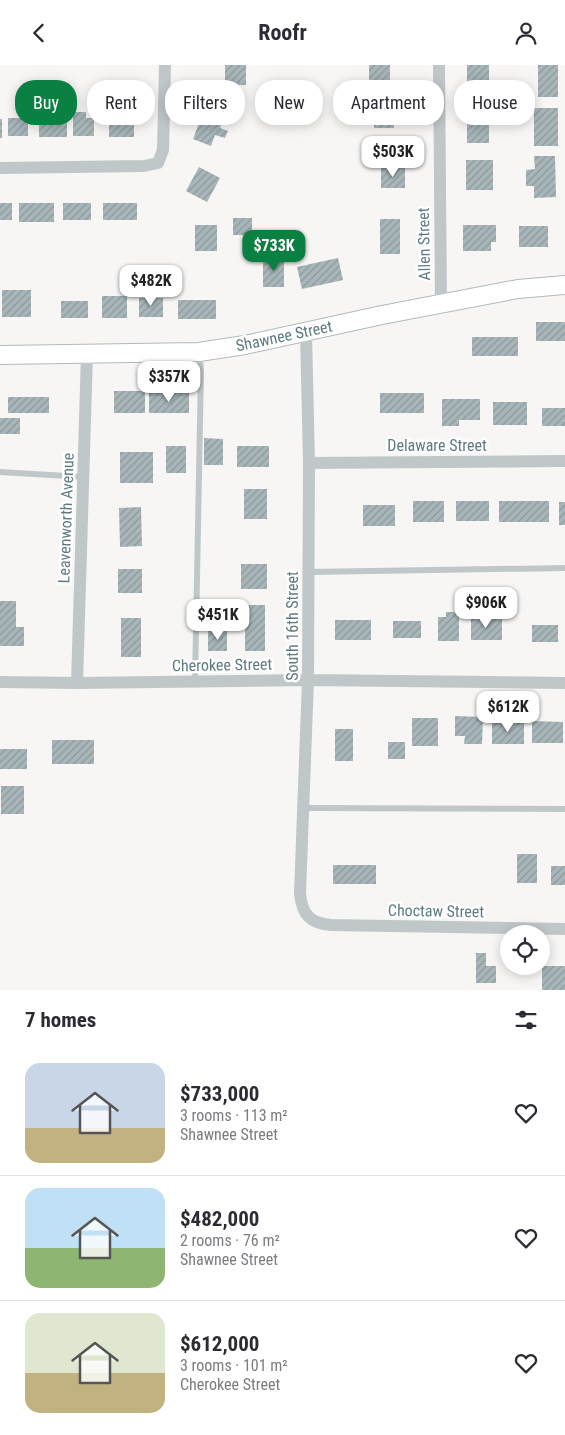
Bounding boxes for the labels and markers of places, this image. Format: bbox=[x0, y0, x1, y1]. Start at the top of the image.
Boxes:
pin: $503K bbox=[358, 135, 428, 178]
pin: $733K bbox=[239, 229, 309, 272]
pin: $482K bbox=[116, 265, 186, 307]
pin: $357K bbox=[134, 361, 204, 403]
pin: $906K bbox=[451, 587, 521, 629]
pin: $451K bbox=[183, 599, 253, 641]
pin: $612K bbox=[473, 691, 543, 733]

